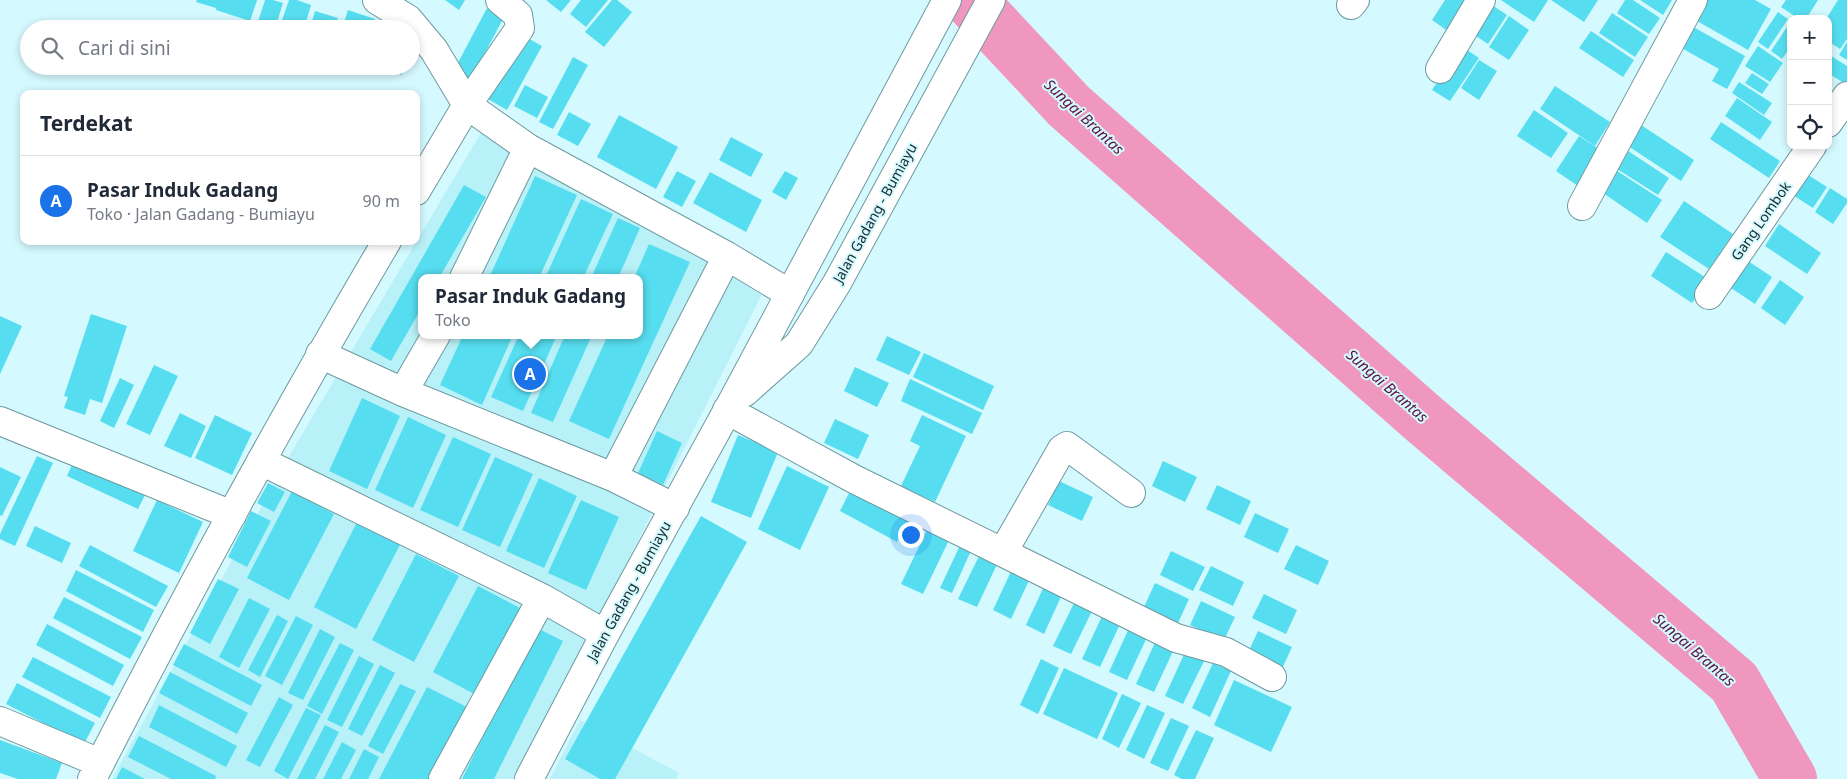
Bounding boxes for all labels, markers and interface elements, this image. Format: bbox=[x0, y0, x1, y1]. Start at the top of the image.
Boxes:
map controls bbox=[1787, 15, 1832, 150]
button: + bbox=[1787, 15, 1832, 60]
search box bbox=[20, 20, 420, 75]
icon: search bbox=[38, 34, 66, 62]
text: Cari di sini bbox=[78, 35, 171, 61]
button: − bbox=[1787, 60, 1832, 105]
water label: Sungai Brantas bbox=[1041, 74, 1129, 159]
button: locate bbox=[1787, 105, 1832, 150]
text: Terdekat bbox=[40, 109, 133, 137]
street label: Jalan Gadang - Bumiayu bbox=[827, 139, 921, 288]
text: Pasar Induk Gadang bbox=[87, 177, 278, 203]
street label: Gang Lombok bbox=[1726, 177, 1795, 264]
text: A bbox=[50, 190, 62, 212]
text: 90 m bbox=[363, 190, 400, 212]
text: Toko · Jalan Gadang - Bumiayu bbox=[87, 203, 315, 225]
popup bbox=[418, 274, 643, 339]
text: Pasar Induk Gadang bbox=[435, 283, 626, 309]
text: Toko bbox=[435, 309, 471, 331]
water label: Sungai Brantas bbox=[1343, 344, 1433, 427]
pin: A bbox=[514, 355, 546, 393]
street label: Jalan Gadang - Bumiayu bbox=[581, 517, 675, 666]
your location bbox=[898, 522, 924, 548]
water label: Sungai Brantas bbox=[1650, 608, 1740, 691]

